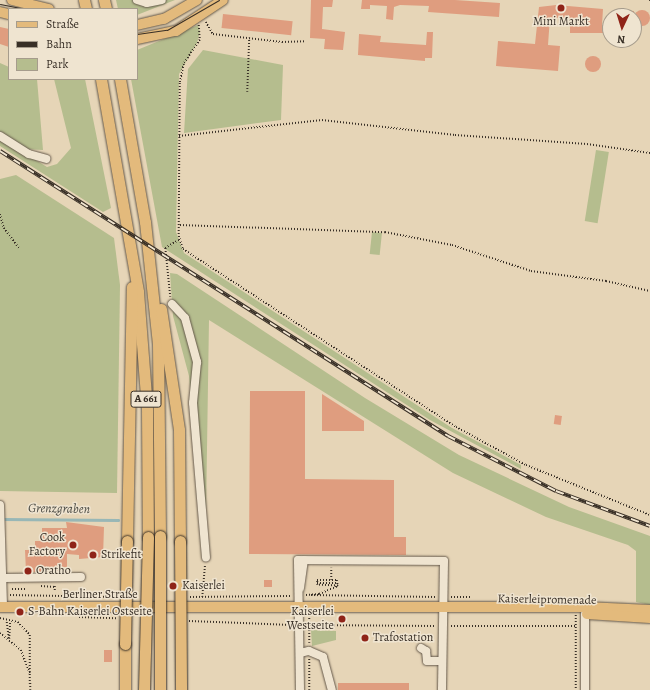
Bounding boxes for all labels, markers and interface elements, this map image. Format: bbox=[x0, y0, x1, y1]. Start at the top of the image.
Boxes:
marker: Mini Markt bbox=[556, 3, 566, 13]
legend bbox=[8, 8, 138, 80]
north arrow bbox=[602, 8, 642, 48]
place label: Mini Markt bbox=[533, 15, 589, 29]
text: Straße bbox=[46, 16, 79, 32]
text: N bbox=[617, 32, 626, 47]
text: Bahn bbox=[46, 36, 72, 52]
text: Park bbox=[46, 56, 69, 72]
road number: A 661 bbox=[130, 390, 162, 408]
water label: Grenzgraben bbox=[28, 501, 90, 517]
place label: Cook Factory bbox=[29, 531, 65, 559]
marker: Cook Factory bbox=[68, 540, 78, 550]
place label: Strikefit bbox=[101, 548, 141, 562]
marker: Strikefit bbox=[88, 550, 98, 560]
place label: Oratho bbox=[36, 564, 71, 578]
marker: Oratho bbox=[23, 566, 33, 576]
place label: Kaiserlei bbox=[182, 579, 225, 593]
marker: Kaiserlei bbox=[167, 580, 179, 592]
street label: Berliner Straße bbox=[62, 588, 138, 602]
street label: Kaiserleipromenade bbox=[497, 592, 597, 608]
place label: S-Bahn Kaiserlei Ostseite bbox=[28, 605, 152, 619]
place label: Kaiserlei Westseite bbox=[287, 605, 334, 633]
marker: S-Bahn Kaiserlei Ostseite bbox=[15, 607, 25, 617]
marker: Kaiserlei Westseite bbox=[337, 614, 347, 624]
place label: Trafostation bbox=[373, 631, 433, 645]
marker: Trafostation bbox=[360, 633, 370, 643]

